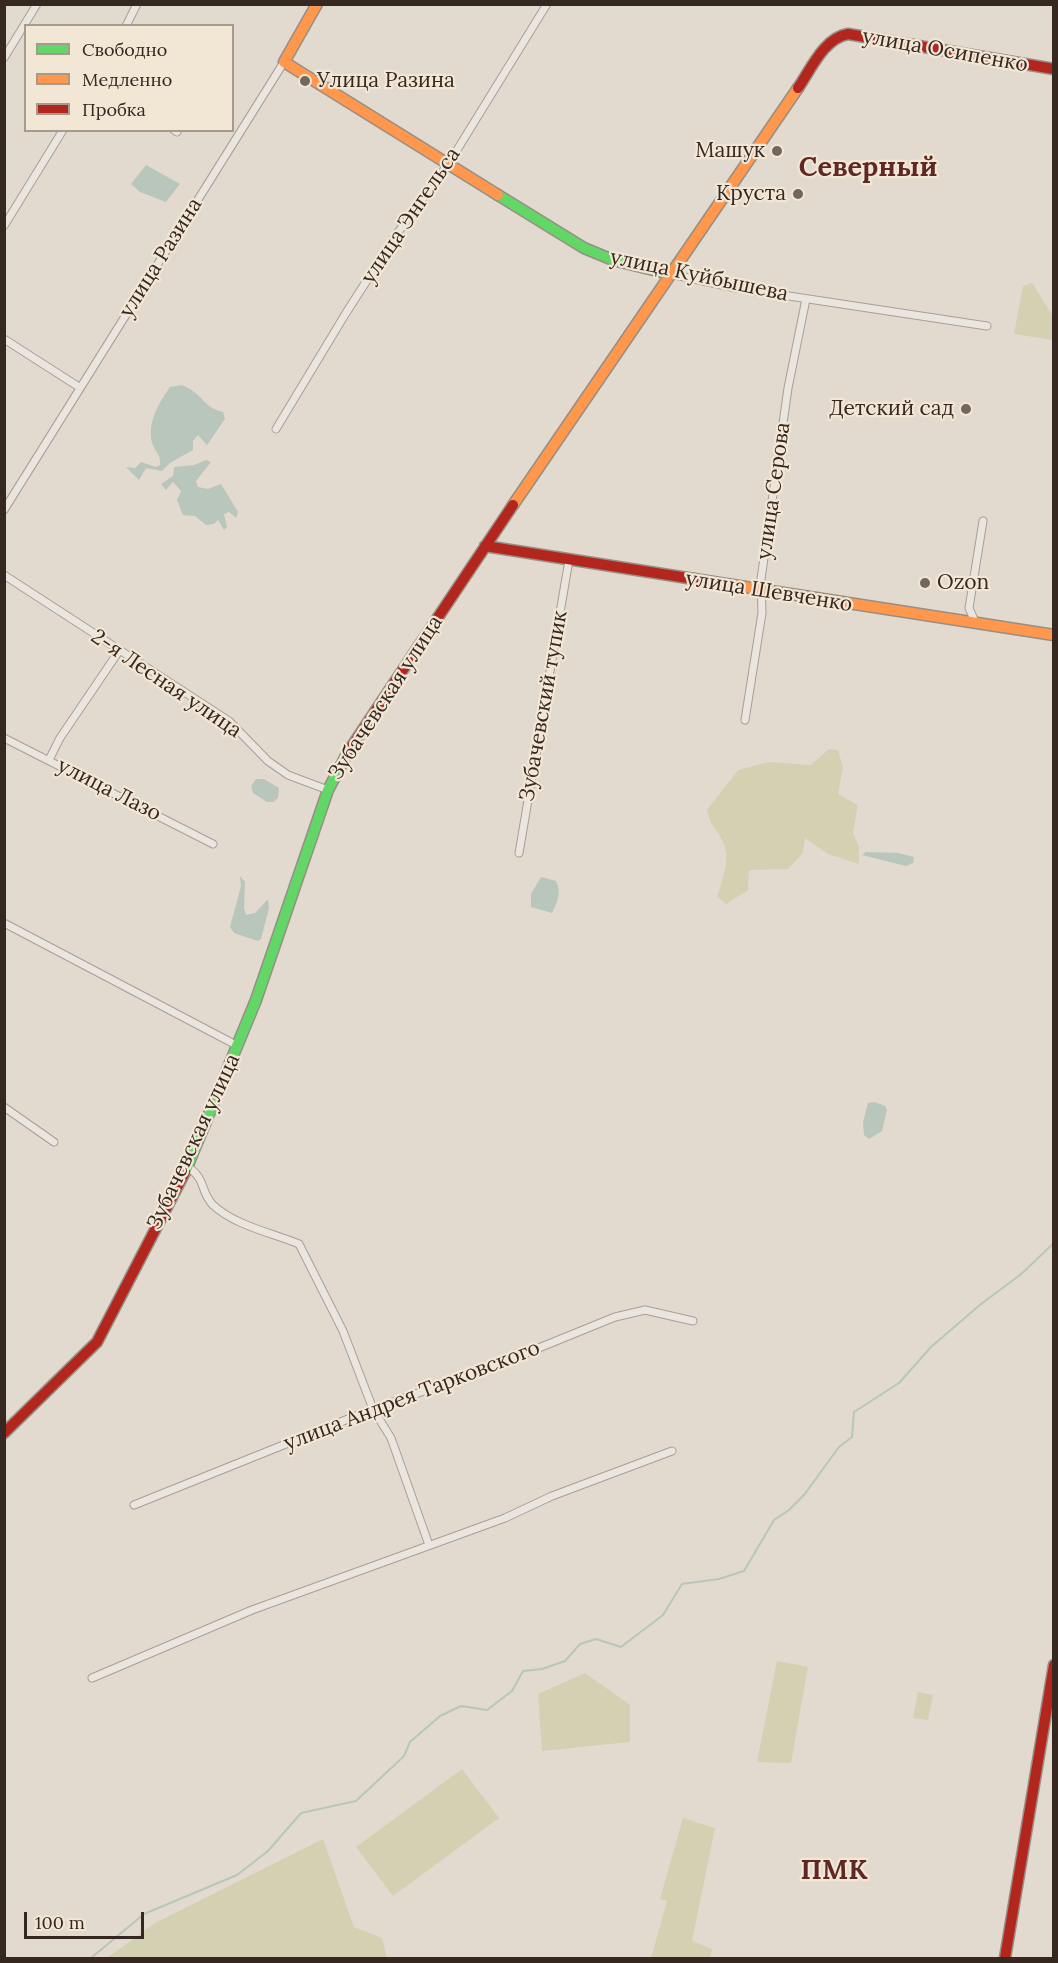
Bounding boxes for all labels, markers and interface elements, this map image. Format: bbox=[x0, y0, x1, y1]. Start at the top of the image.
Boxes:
legend bbox=[24, 24, 234, 132]
street label: улица Осипенко bbox=[860, 24, 1030, 78]
text: Свободно bbox=[82, 38, 167, 61]
text: Медленно bbox=[82, 68, 172, 91]
place label: Улица Разина bbox=[317, 68, 455, 94]
marker: Улица Разина bbox=[298, 74, 312, 88]
text: Пробка bbox=[82, 98, 146, 121]
place label: Машук bbox=[695, 138, 765, 164]
street label: улица Энгельса bbox=[356, 143, 466, 289]
marker: Машук bbox=[770, 144, 784, 158]
district label: Северный bbox=[799, 152, 937, 184]
place label: Круста bbox=[716, 181, 786, 207]
marker: Круста bbox=[791, 187, 805, 201]
street label: улица Разина bbox=[114, 194, 208, 322]
street label: улица Куйбышева bbox=[608, 245, 790, 307]
place label: Детский сад bbox=[829, 396, 954, 422]
marker: Детский сад bbox=[959, 402, 973, 416]
street label: улица Серова bbox=[752, 421, 796, 561]
street label: улица Шевченко bbox=[684, 566, 854, 618]
place label: Ozon bbox=[937, 570, 989, 596]
marker: Ozon bbox=[918, 576, 932, 590]
street label: Зубачевский тупик bbox=[515, 609, 573, 803]
street label: Зубачевская улица bbox=[323, 611, 449, 785]
street label: 2-я Лесная улица bbox=[86, 624, 246, 744]
street label: улица Лазо bbox=[53, 753, 165, 827]
street label: Зубачевская улица bbox=[142, 1050, 246, 1234]
street label: улица Андрея Тарковского bbox=[280, 1335, 544, 1457]
district label: ПМК bbox=[801, 1855, 867, 1887]
scale bar bbox=[27, 1900, 147, 1938]
text: 100 m bbox=[35, 1911, 85, 1934]

